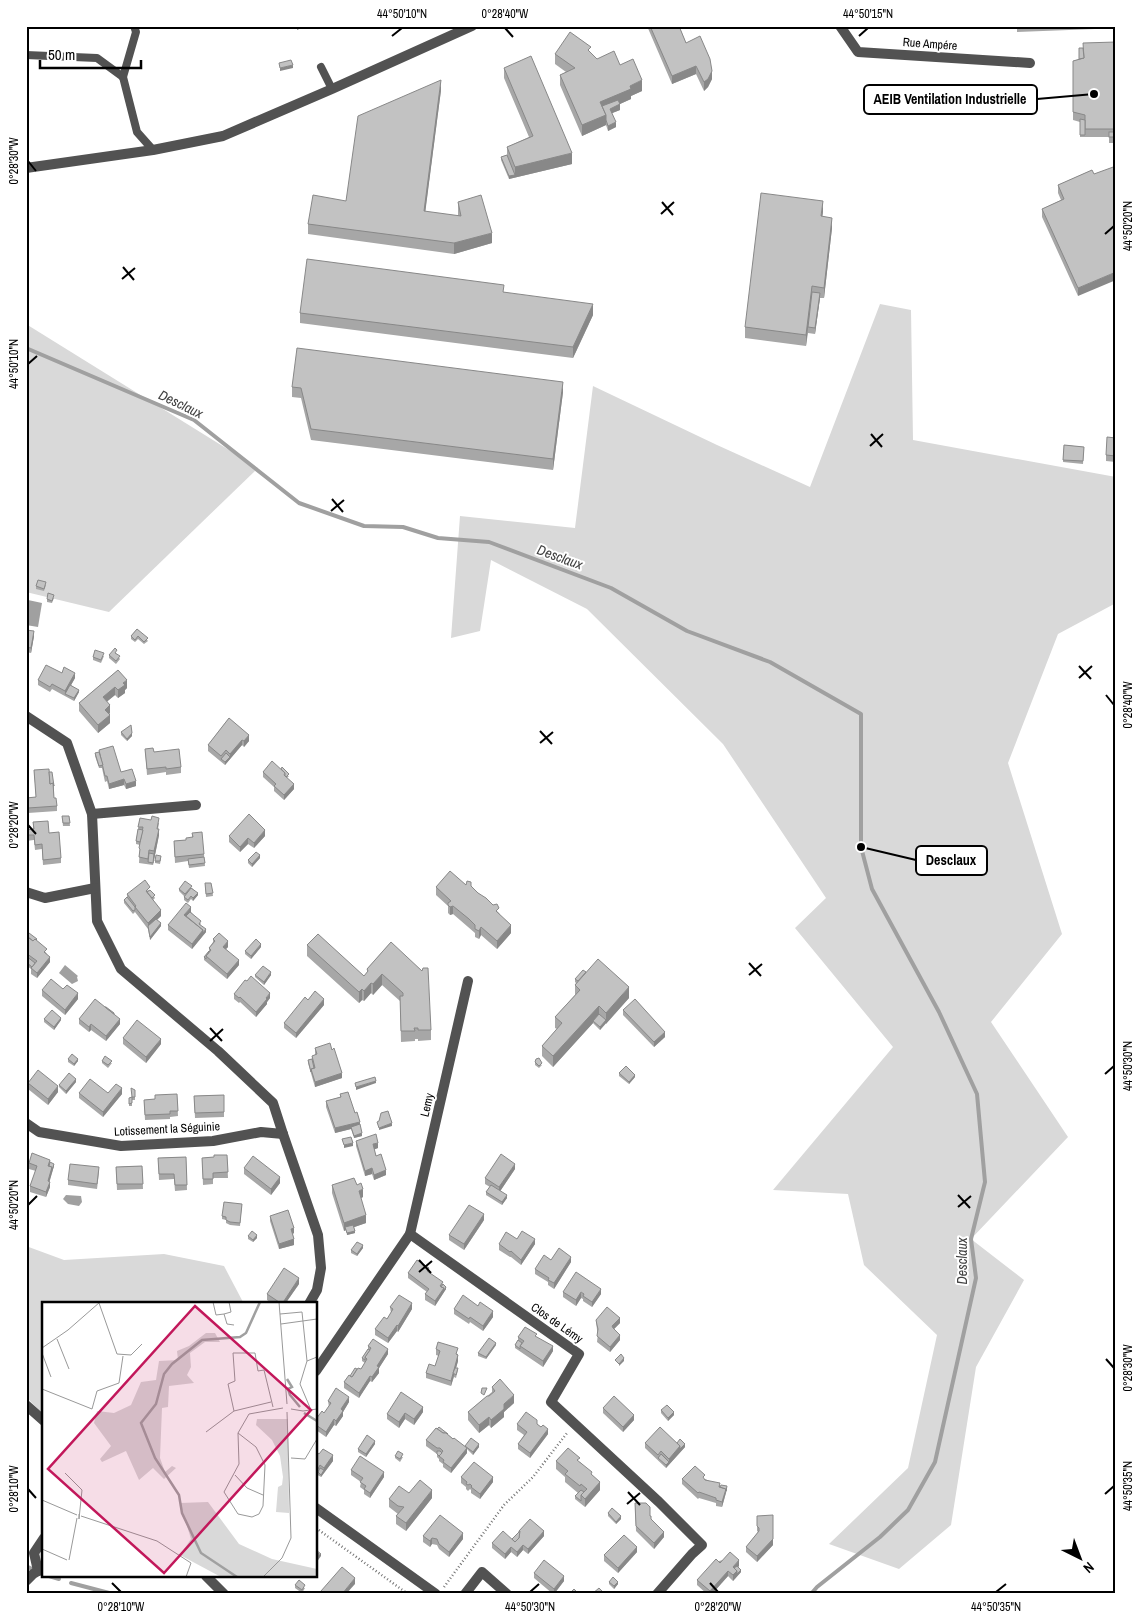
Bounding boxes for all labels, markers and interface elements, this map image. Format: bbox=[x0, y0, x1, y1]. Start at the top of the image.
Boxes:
text: 44°50'10"N bbox=[377, 6, 427, 22]
text: 0°28'40"W bbox=[482, 6, 529, 22]
text: 44°50'15"N bbox=[843, 6, 893, 22]
street label: Rue Ampére bbox=[902, 34, 958, 54]
scale bar bbox=[40, 38, 141, 70]
text: 50 m bbox=[48, 44, 75, 65]
callout: AEIB Ventilation Industrielle bbox=[864, 85, 1037, 114]
text: AEIB Ventilation Industrielle bbox=[874, 90, 1026, 108]
text: 0°28'30"W bbox=[6, 137, 22, 184]
text: 44°50'20"N bbox=[1120, 201, 1136, 251]
text: 44°50'10"N bbox=[6, 339, 22, 389]
water label: Desclaux bbox=[156, 386, 207, 423]
water label: Desclaux bbox=[535, 540, 586, 574]
text: 0°28'40"W bbox=[1120, 681, 1136, 728]
text: 0°28'20"W bbox=[6, 801, 22, 848]
callout: Desclaux bbox=[916, 846, 987, 875]
text: Desclaux bbox=[926, 851, 977, 869]
text: 44°50'30"N bbox=[1120, 1041, 1136, 1091]
street label: Lemy bbox=[416, 1091, 438, 1119]
street label: Lotissement la Séguinie bbox=[114, 1118, 220, 1140]
text: 44°50'20"N bbox=[6, 1180, 22, 1230]
water label: Desclaux bbox=[953, 1236, 971, 1285]
street label: Clos de Lémy bbox=[528, 1299, 586, 1347]
inset map bbox=[42, 1302, 318, 1578]
text: 0°28'30"W bbox=[1120, 1344, 1136, 1391]
text: 44°50'35"N bbox=[1120, 1461, 1136, 1511]
text: 0°28'10"W bbox=[6, 1465, 22, 1512]
north arrow bbox=[1054, 1532, 1104, 1582]
text: N bbox=[1080, 1558, 1098, 1577]
text: 0°28'10"W bbox=[98, 1599, 145, 1615]
text: 44°50'30"N bbox=[505, 1599, 555, 1615]
text: 0°28'20"W bbox=[695, 1599, 742, 1615]
text: 44°50'35"N bbox=[971, 1599, 1021, 1615]

